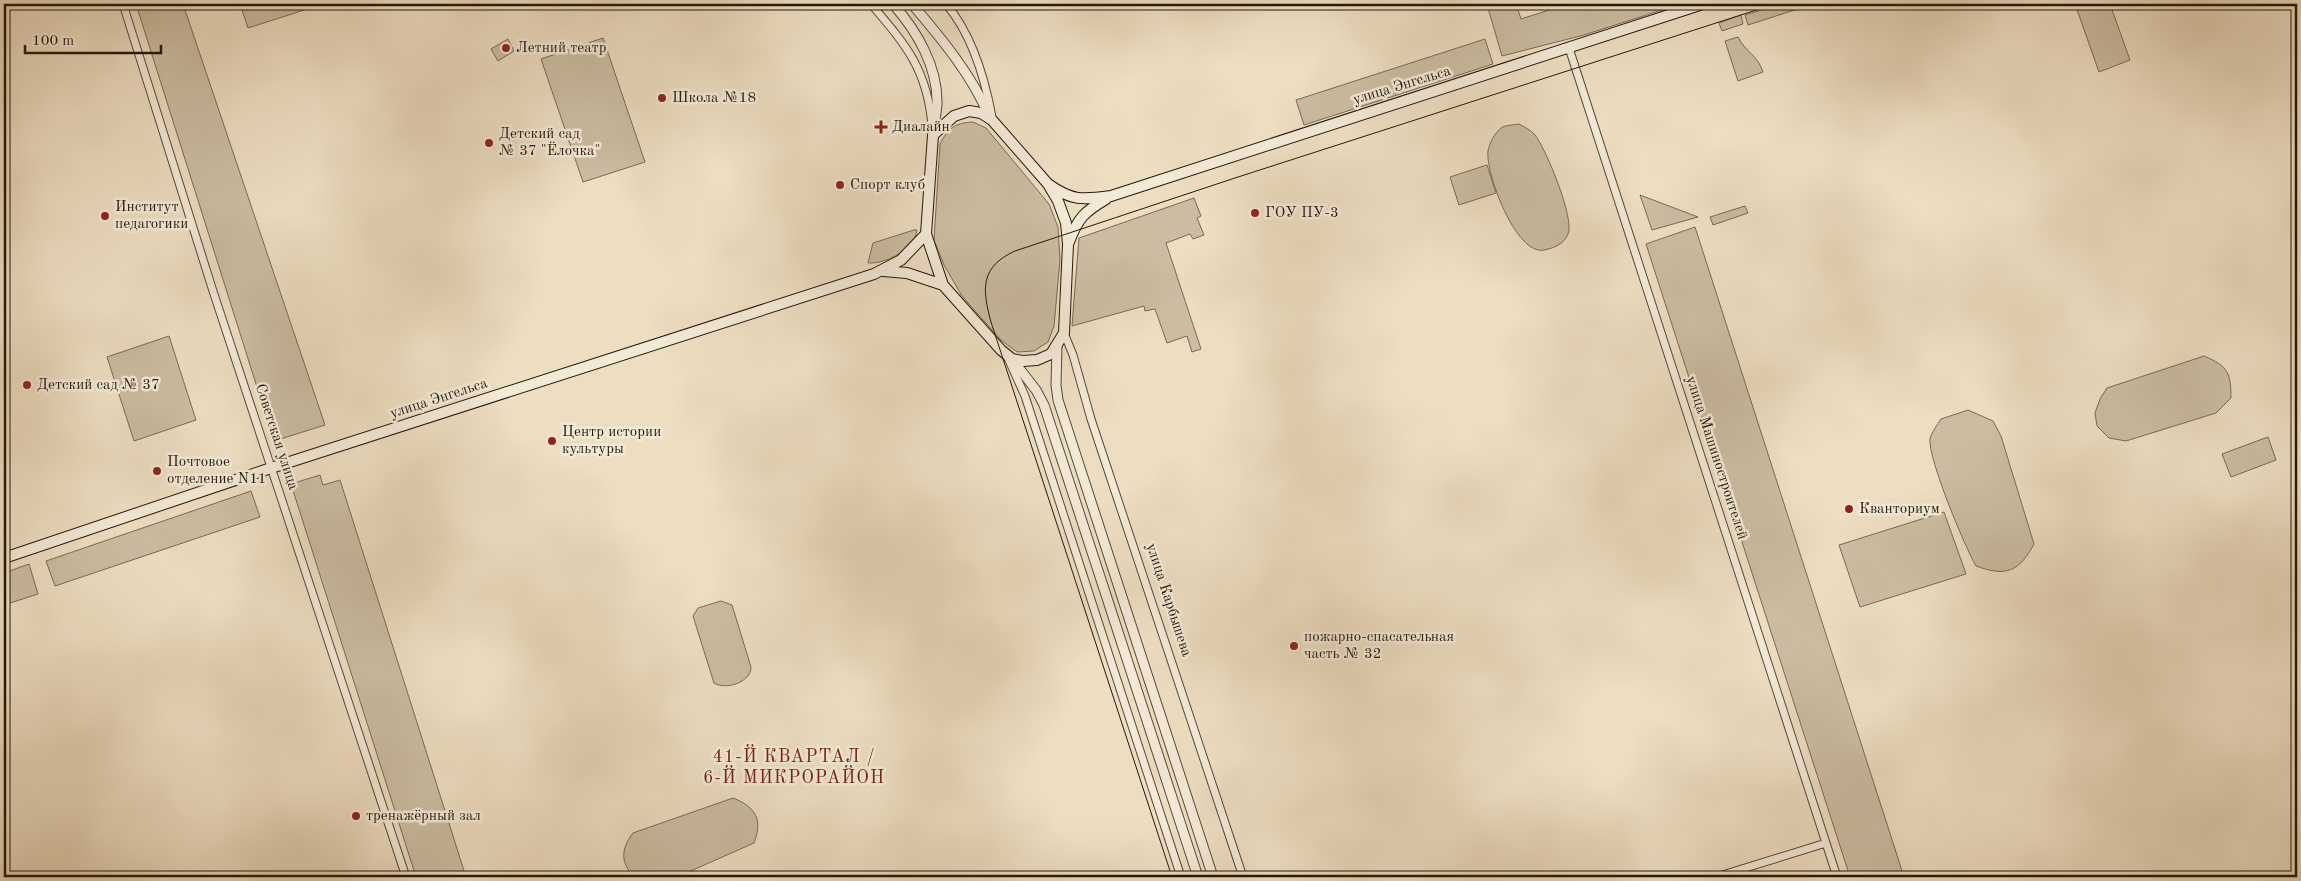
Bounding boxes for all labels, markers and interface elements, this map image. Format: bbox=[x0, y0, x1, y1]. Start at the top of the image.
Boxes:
scale bar bbox=[25, 22, 161, 54]
text: 100 m bbox=[32, 34, 74, 49]
place label: Летний театр bbox=[516, 41, 607, 56]
marker: Летний театр bbox=[500, 42, 512, 54]
street label: улица Энгельса bbox=[1351, 64, 1453, 108]
place label: Школа №18 bbox=[672, 91, 756, 106]
marker: Школа №18 bbox=[656, 92, 668, 104]
marker: Диалайн bbox=[874, 120, 888, 134]
place label: Диалайн bbox=[892, 120, 950, 135]
place label: Детский сад № 37 "Ёлочка" bbox=[499, 127, 600, 159]
marker: Детский сад № 37 "Ёлочка" bbox=[483, 137, 495, 149]
place label: Спорт клуб bbox=[850, 178, 925, 193]
marker: Спорт клуб bbox=[834, 179, 846, 191]
place label: Институт педагогики bbox=[115, 200, 188, 232]
place label: ГОУ ПУ-3 bbox=[1265, 206, 1339, 221]
marker: ГОУ ПУ-3 bbox=[1249, 207, 1261, 219]
marker: Институт педагогики bbox=[99, 210, 111, 222]
street label: улица Машиностроителей bbox=[1682, 374, 1750, 542]
street label: улица Энгельса bbox=[388, 376, 490, 422]
place label: Детский сад № 37 bbox=[37, 378, 160, 393]
marker: Детский сад № 37 bbox=[21, 379, 33, 391]
street label: Советская улица bbox=[252, 382, 300, 492]
place label: Центр истории культуры bbox=[562, 425, 661, 457]
marker: Центр истории культуры bbox=[546, 435, 558, 447]
place label: Почтовое отделение N11 bbox=[167, 455, 267, 487]
marker: Почтовое отделение N11 bbox=[151, 465, 163, 477]
place label: Кванториум bbox=[1859, 502, 1940, 517]
marker: Кванториум bbox=[1843, 503, 1855, 515]
street label: улица Карбышева bbox=[1143, 541, 1194, 659]
place label: пожарно-спасательная часть № 32 bbox=[1304, 630, 1454, 662]
marker: пожарно-спасательная часть № 32 bbox=[1288, 640, 1300, 652]
district label: 41-Й КВАРТАЛ / 6-Й МИКРОРАЙОН bbox=[703, 744, 885, 787]
place label: тренажёрный зал bbox=[366, 809, 481, 824]
marker: тренажёрный зал bbox=[350, 810, 362, 822]

